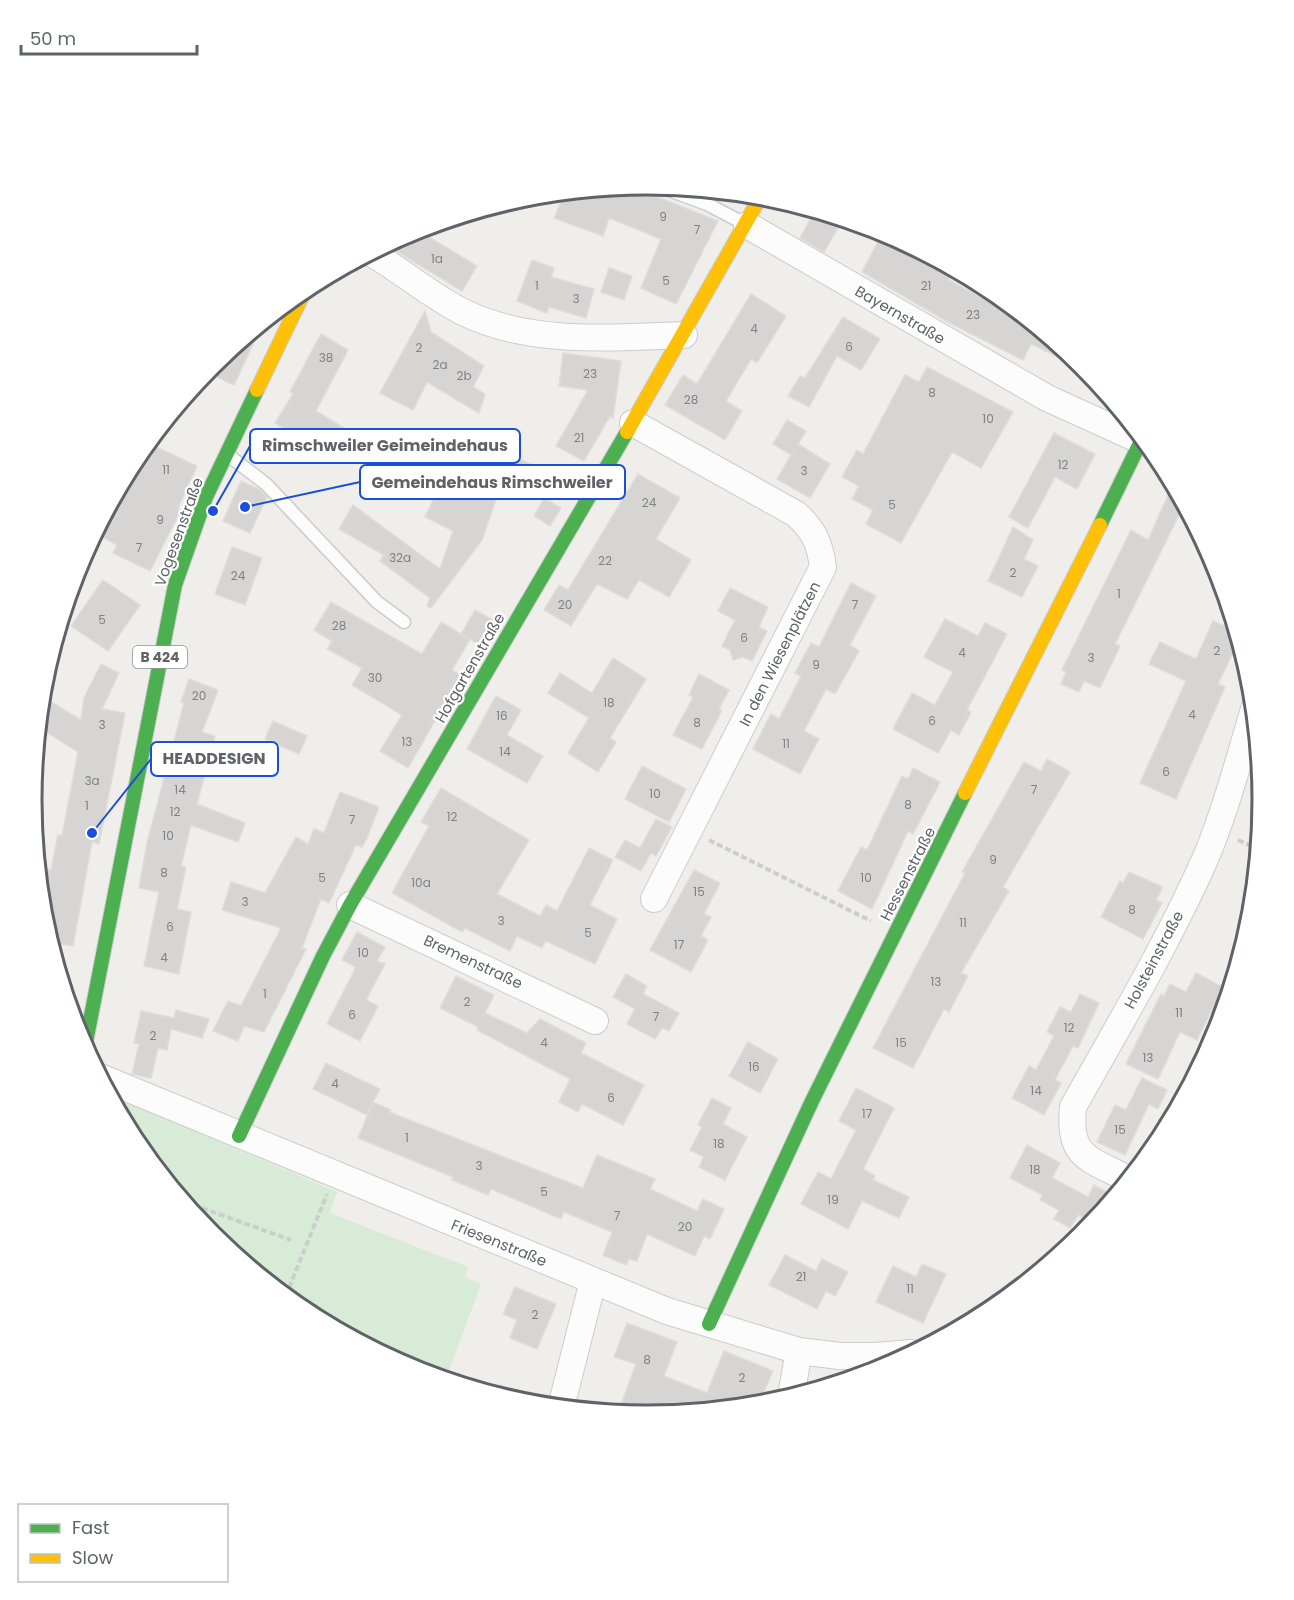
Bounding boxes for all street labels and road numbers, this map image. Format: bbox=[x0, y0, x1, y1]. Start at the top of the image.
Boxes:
street label: Bayernstraße bbox=[851, 280, 949, 349]
street label: Vogesenstraße bbox=[149, 474, 208, 589]
street label: In den Wiesenplätzen bbox=[734, 578, 825, 730]
street label: Hofgartenstraße bbox=[430, 609, 510, 727]
road number: B 424 bbox=[133, 646, 187, 668]
street label: Hessenstraße bbox=[875, 823, 940, 924]
street label: Holsteinstraße bbox=[1119, 907, 1188, 1012]
street label: Bremenstraße bbox=[420, 929, 526, 994]
street label: Friesenstraße bbox=[448, 1214, 550, 1271]

